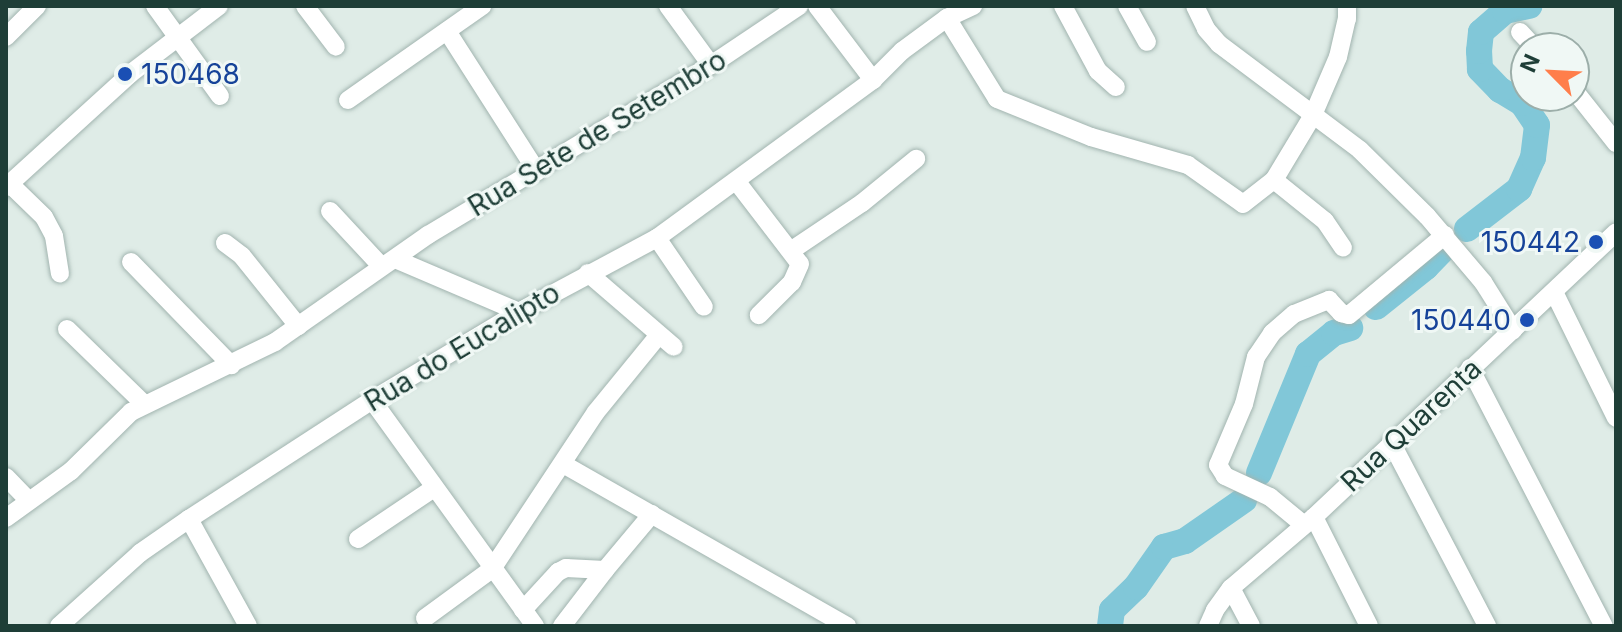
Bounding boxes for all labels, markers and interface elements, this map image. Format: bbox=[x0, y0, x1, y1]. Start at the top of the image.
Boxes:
north arrow bbox=[1510, 32, 1590, 112]
street label: Rua Sete de Setembro bbox=[462, 43, 732, 223]
text: N bbox=[1515, 50, 1545, 76]
place label: 150468 bbox=[141, 57, 240, 91]
marker: 150468 bbox=[116, 65, 134, 83]
place label: 150442 bbox=[1481, 225, 1580, 259]
marker: 150442 bbox=[1587, 233, 1605, 251]
street label: Rua do Eucalipto bbox=[358, 275, 566, 419]
place label: 150440 bbox=[1411, 303, 1511, 337]
marker: 150440 bbox=[1518, 311, 1536, 329]
street label: Rua Quarenta bbox=[1334, 351, 1488, 499]

